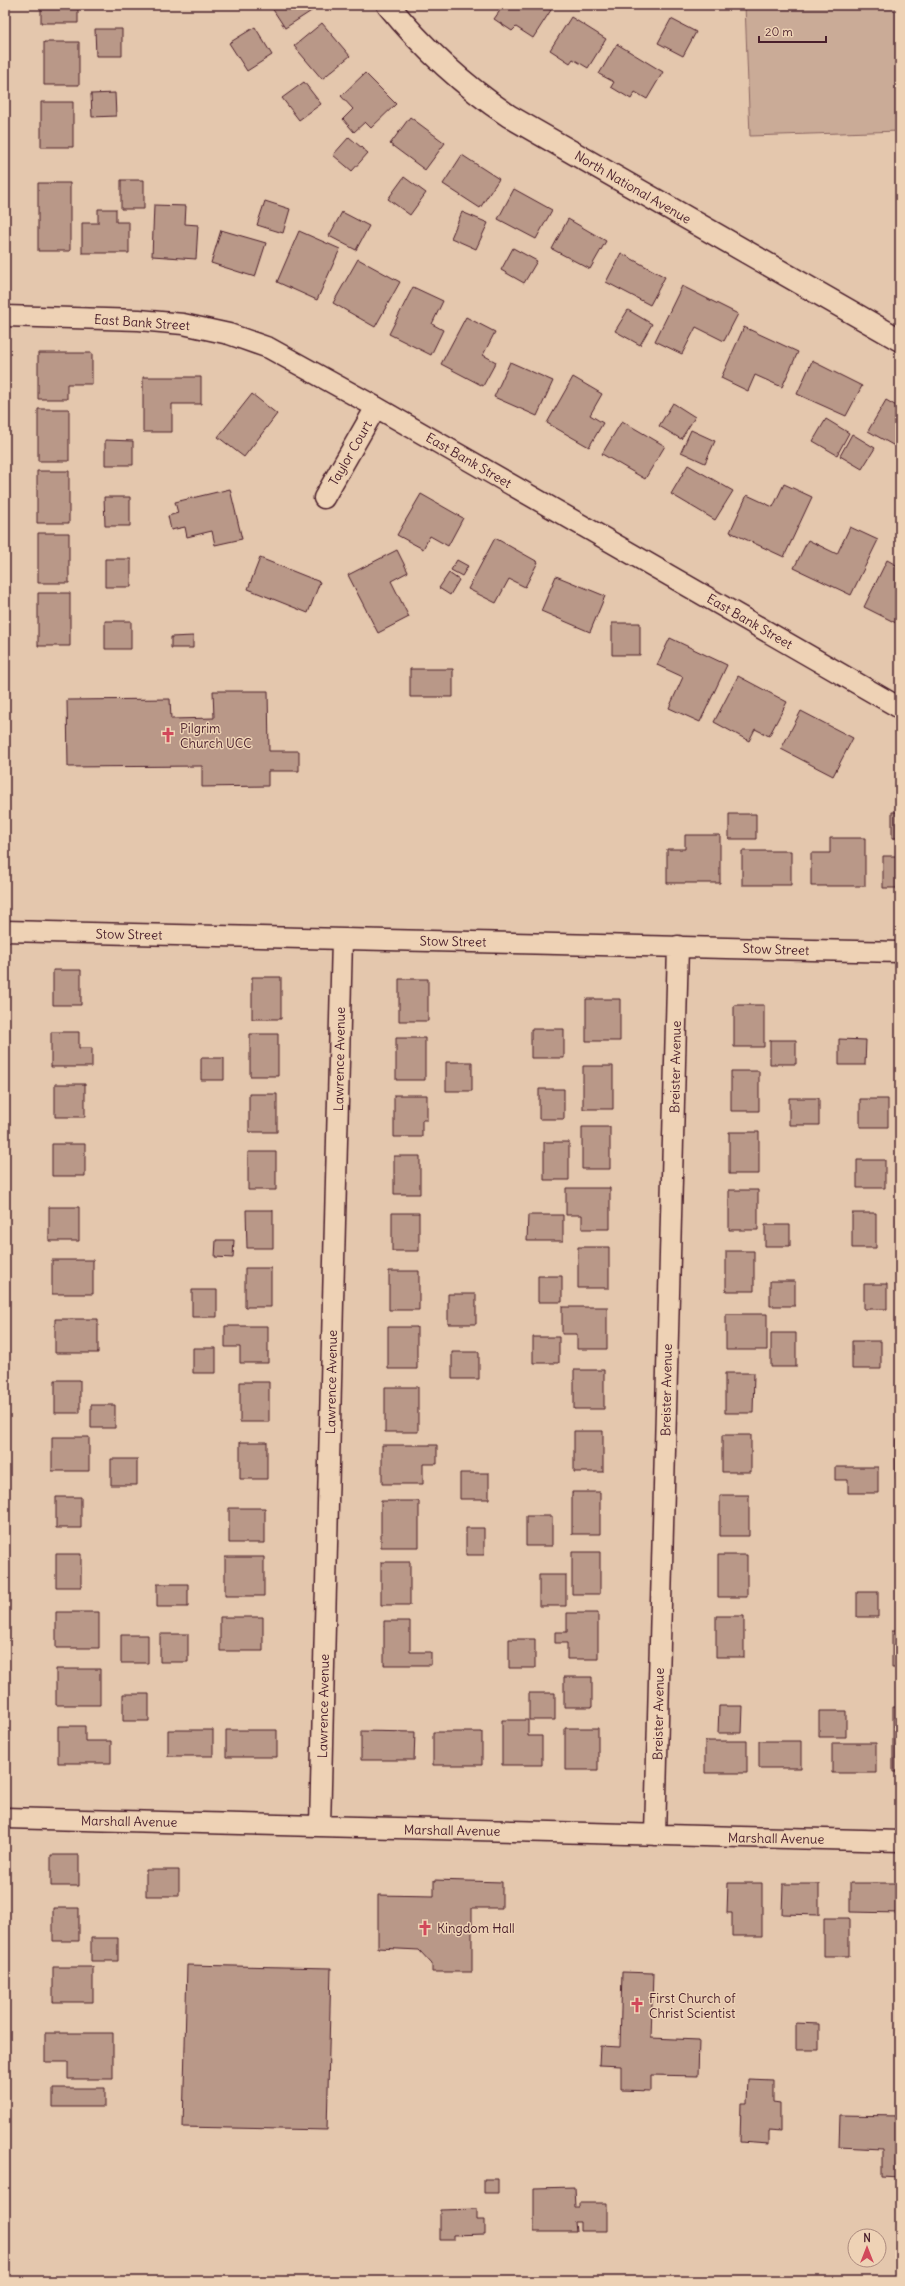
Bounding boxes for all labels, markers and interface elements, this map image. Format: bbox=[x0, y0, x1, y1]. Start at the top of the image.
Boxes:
scale bar bbox=[759, 18, 826, 44]
text: 20 m bbox=[765, 24, 793, 39]
street label: North National Avenue bbox=[571, 147, 694, 228]
street label: East Bank Street bbox=[93, 311, 191, 334]
street label: Taylor Court bbox=[325, 417, 376, 489]
street label: East Bank Street bbox=[423, 429, 515, 492]
street label: East Bank Street bbox=[704, 590, 796, 653]
place label: Pilgrim Church UCC bbox=[180, 720, 252, 752]
church icon: Pilgrim Church UCC bbox=[159, 726, 177, 744]
street label: Stow Street bbox=[95, 925, 163, 944]
street label: Stow Street bbox=[419, 932, 487, 951]
street label: Stow Street bbox=[742, 940, 810, 959]
street label: Lawrence Avenue bbox=[330, 1007, 349, 1111]
street label: Breister Avenue bbox=[666, 1021, 685, 1113]
street label: Lawrence Avenue bbox=[322, 1330, 341, 1434]
street label: Breister Avenue bbox=[657, 1344, 676, 1436]
street label: Lawrence Avenue bbox=[314, 1654, 333, 1758]
street label: Breister Avenue bbox=[649, 1668, 668, 1760]
street label: Marshall Avenue bbox=[81, 1812, 177, 1831]
street label: Marshall Avenue bbox=[404, 1821, 500, 1840]
street label: Marshall Avenue bbox=[728, 1829, 824, 1848]
church icon: Kingdom Hall bbox=[416, 1919, 434, 1937]
place label: Kingdom Hall bbox=[437, 1920, 515, 1937]
place label: First Church of Christ Scientist bbox=[649, 1990, 736, 2022]
church icon: First Church of Christ Scientist bbox=[628, 1996, 646, 2014]
north arrow bbox=[847, 2228, 887, 2268]
text: N bbox=[863, 2231, 871, 2245]

